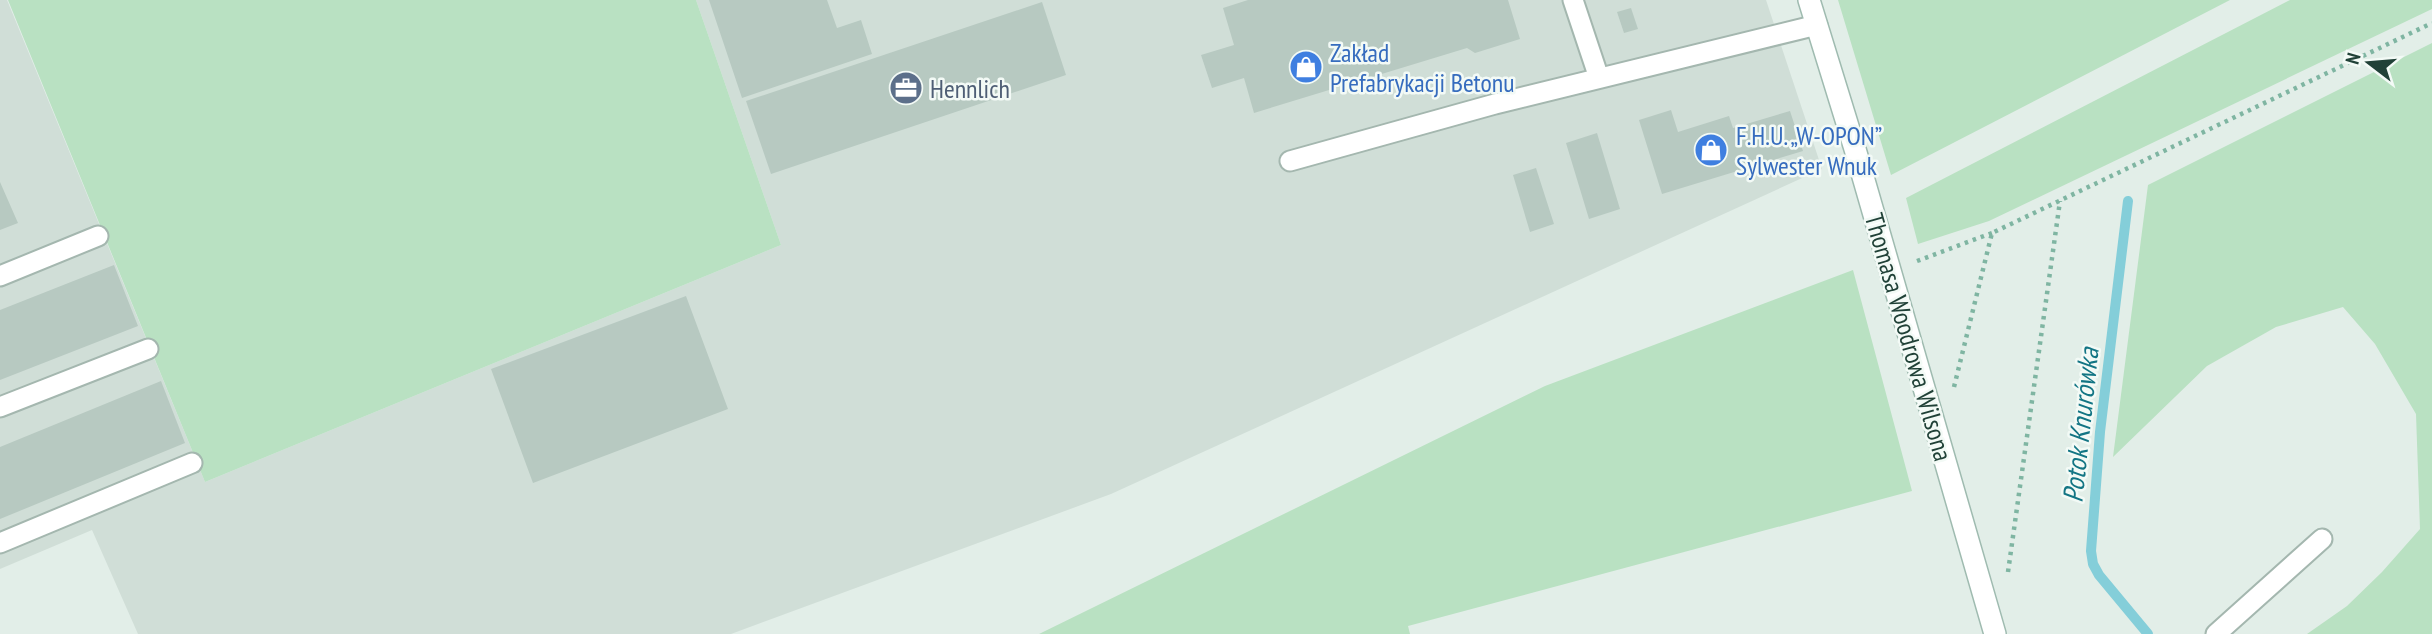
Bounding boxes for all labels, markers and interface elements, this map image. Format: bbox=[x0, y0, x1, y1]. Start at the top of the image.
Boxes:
north arrow bbox=[2334, 28, 2404, 98]
place label: Zakład Prefabrykacji Betonu bbox=[1330, 36, 1515, 99]
shop icon: Zakład Prefabrykacji Betonu bbox=[1287, 48, 1325, 86]
text: N bbox=[2340, 50, 2366, 67]
office icon: Hennlich bbox=[887, 69, 925, 107]
place label: Hennlich bbox=[930, 72, 1010, 105]
place label: F.H.U. „W-OPON” Sylwester Wnuk bbox=[1736, 119, 1882, 182]
shop icon: F.H.U. „W-OPON” Sylwester Wnuk bbox=[1692, 131, 1730, 169]
street label: Thomasa Woodrowa Wilsona bbox=[1858, 209, 1960, 465]
water label: Potok Knurówka bbox=[2053, 344, 2107, 504]

